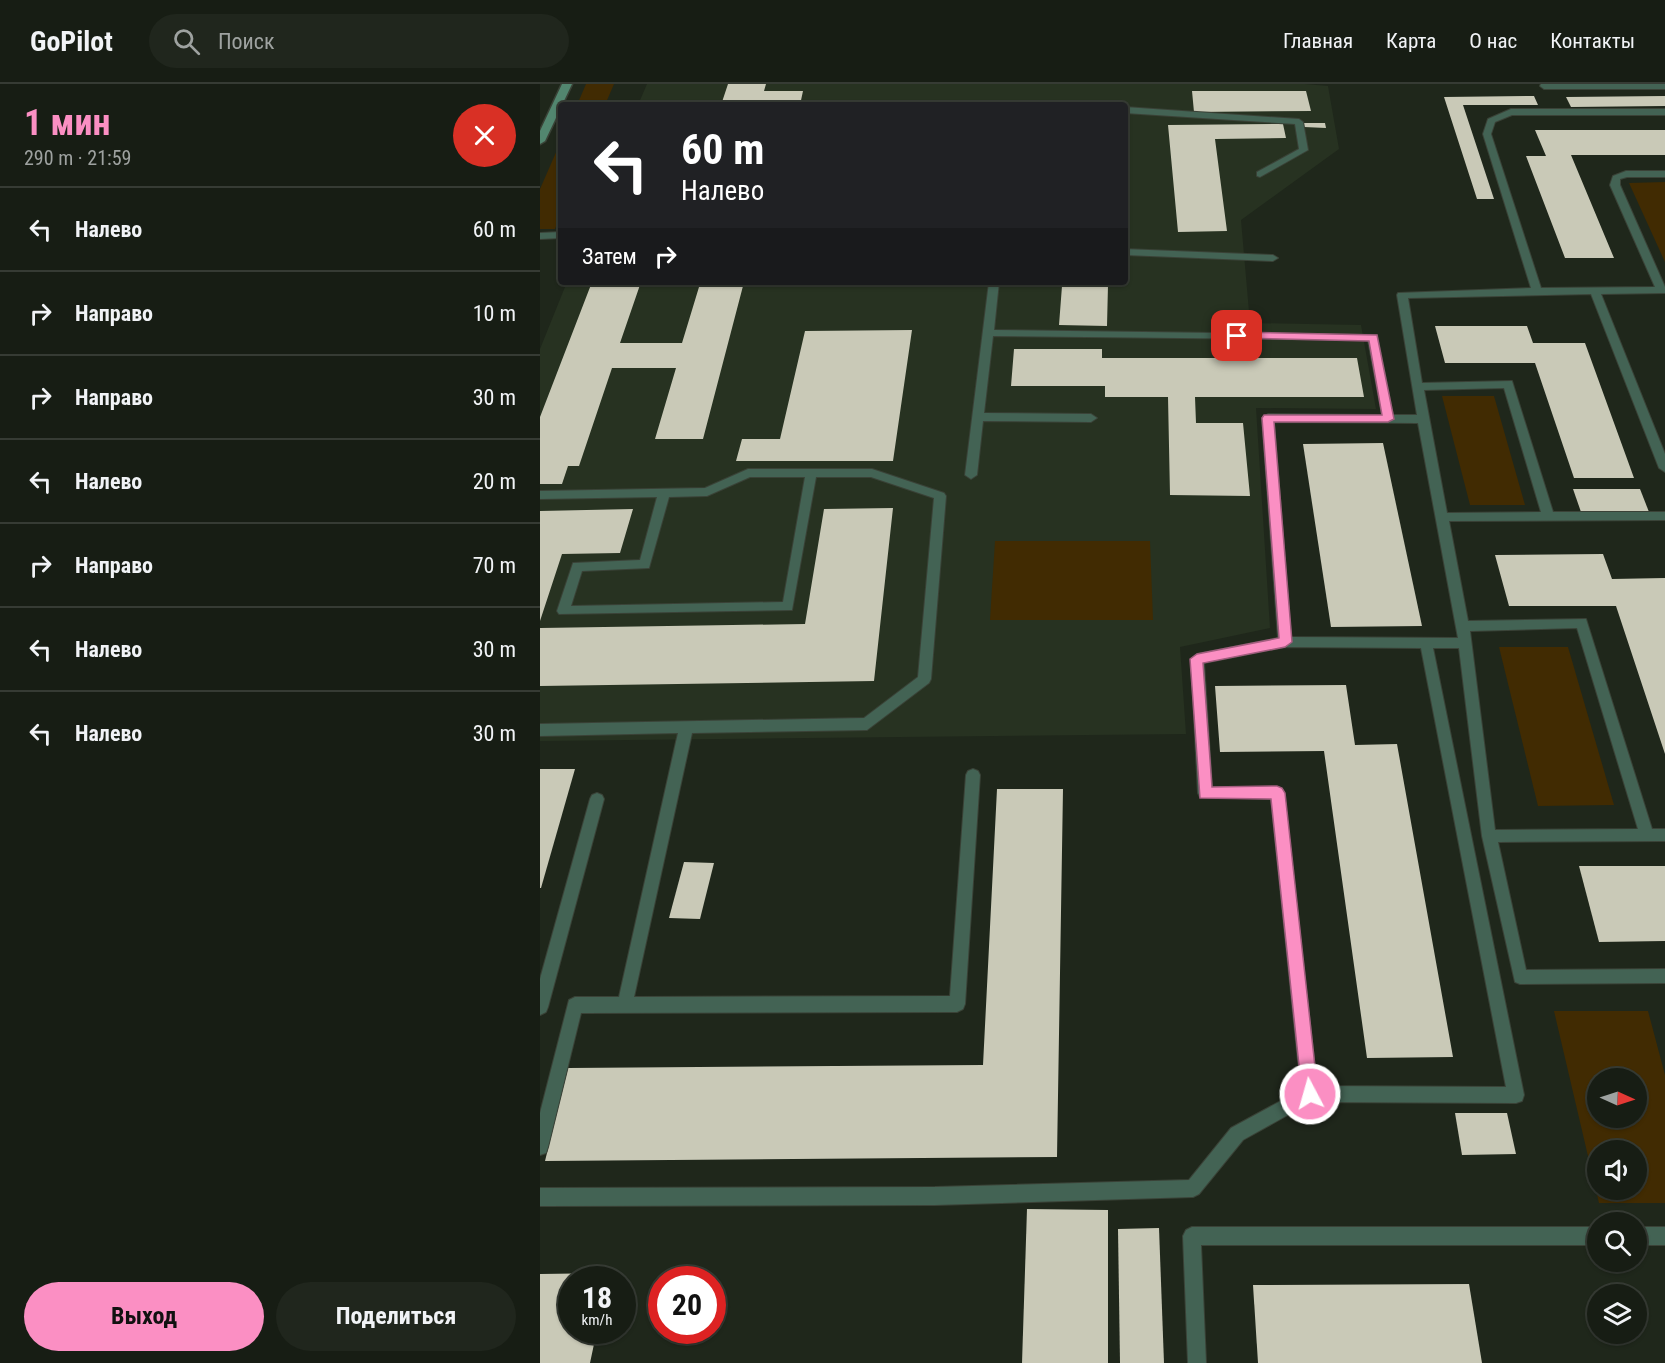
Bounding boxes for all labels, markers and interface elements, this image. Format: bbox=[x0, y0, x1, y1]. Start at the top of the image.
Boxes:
search box bbox=[149, 14, 569, 68]
text: GoPilot bbox=[30, 25, 113, 58]
icon: search bbox=[170, 25, 203, 58]
text: Поиск bbox=[218, 29, 275, 54]
text: Главная bbox=[1283, 29, 1353, 53]
text: Карта bbox=[1386, 29, 1436, 53]
text: О нас bbox=[1469, 29, 1517, 53]
text: Контакты bbox=[1550, 29, 1635, 53]
text: 1 мин bbox=[24, 102, 110, 144]
button: close bbox=[453, 104, 516, 167]
text: 60 m bbox=[681, 125, 764, 174]
icon: left bbox=[582, 126, 660, 204]
text: 290 m · 21:59 bbox=[24, 146, 131, 170]
text: Налево bbox=[681, 175, 764, 207]
icon: left bbox=[24, 213, 57, 246]
text: Налево bbox=[75, 217, 142, 242]
text: 60 m bbox=[473, 217, 516, 242]
icon: right bbox=[649, 240, 682, 273]
text: Затем bbox=[582, 244, 637, 269]
icon: right bbox=[24, 297, 57, 330]
text: Направо bbox=[75, 301, 153, 326]
text: 10 m bbox=[473, 301, 516, 326]
pin bbox=[1211, 310, 1262, 361]
icon: arrive bbox=[1220, 319, 1253, 352]
icon: right bbox=[24, 381, 57, 414]
text: Направо bbox=[75, 385, 153, 410]
text: 30 m bbox=[473, 385, 516, 410]
icon: left bbox=[24, 465, 57, 498]
text: Налево bbox=[75, 469, 142, 494]
text: 20 m bbox=[473, 469, 516, 494]
icon: right bbox=[24, 549, 57, 582]
text: Направо bbox=[75, 553, 153, 578]
text: 70 m bbox=[473, 553, 516, 578]
icon: left bbox=[24, 633, 57, 666]
text: Налево bbox=[75, 637, 142, 662]
text: 30 m bbox=[473, 637, 516, 662]
icon: left bbox=[24, 717, 57, 750]
text: Налево bbox=[75, 721, 142, 746]
text: 30 m bbox=[473, 721, 516, 746]
position arrow bbox=[1278, 1062, 1342, 1126]
north arrow bbox=[1587, 1068, 1647, 1128]
map controls bbox=[1587, 1068, 1647, 1344]
button: sound bbox=[1587, 1140, 1647, 1200]
button: search bbox=[1587, 1212, 1647, 1272]
speed limit sign: 20 bbox=[648, 1266, 726, 1344]
text: 18 bbox=[582, 1280, 612, 1315]
button: Выход bbox=[24, 1282, 264, 1351]
button: Поделиться bbox=[276, 1282, 516, 1351]
button: layers bbox=[1587, 1284, 1647, 1344]
text: km/h bbox=[582, 1311, 612, 1329]

